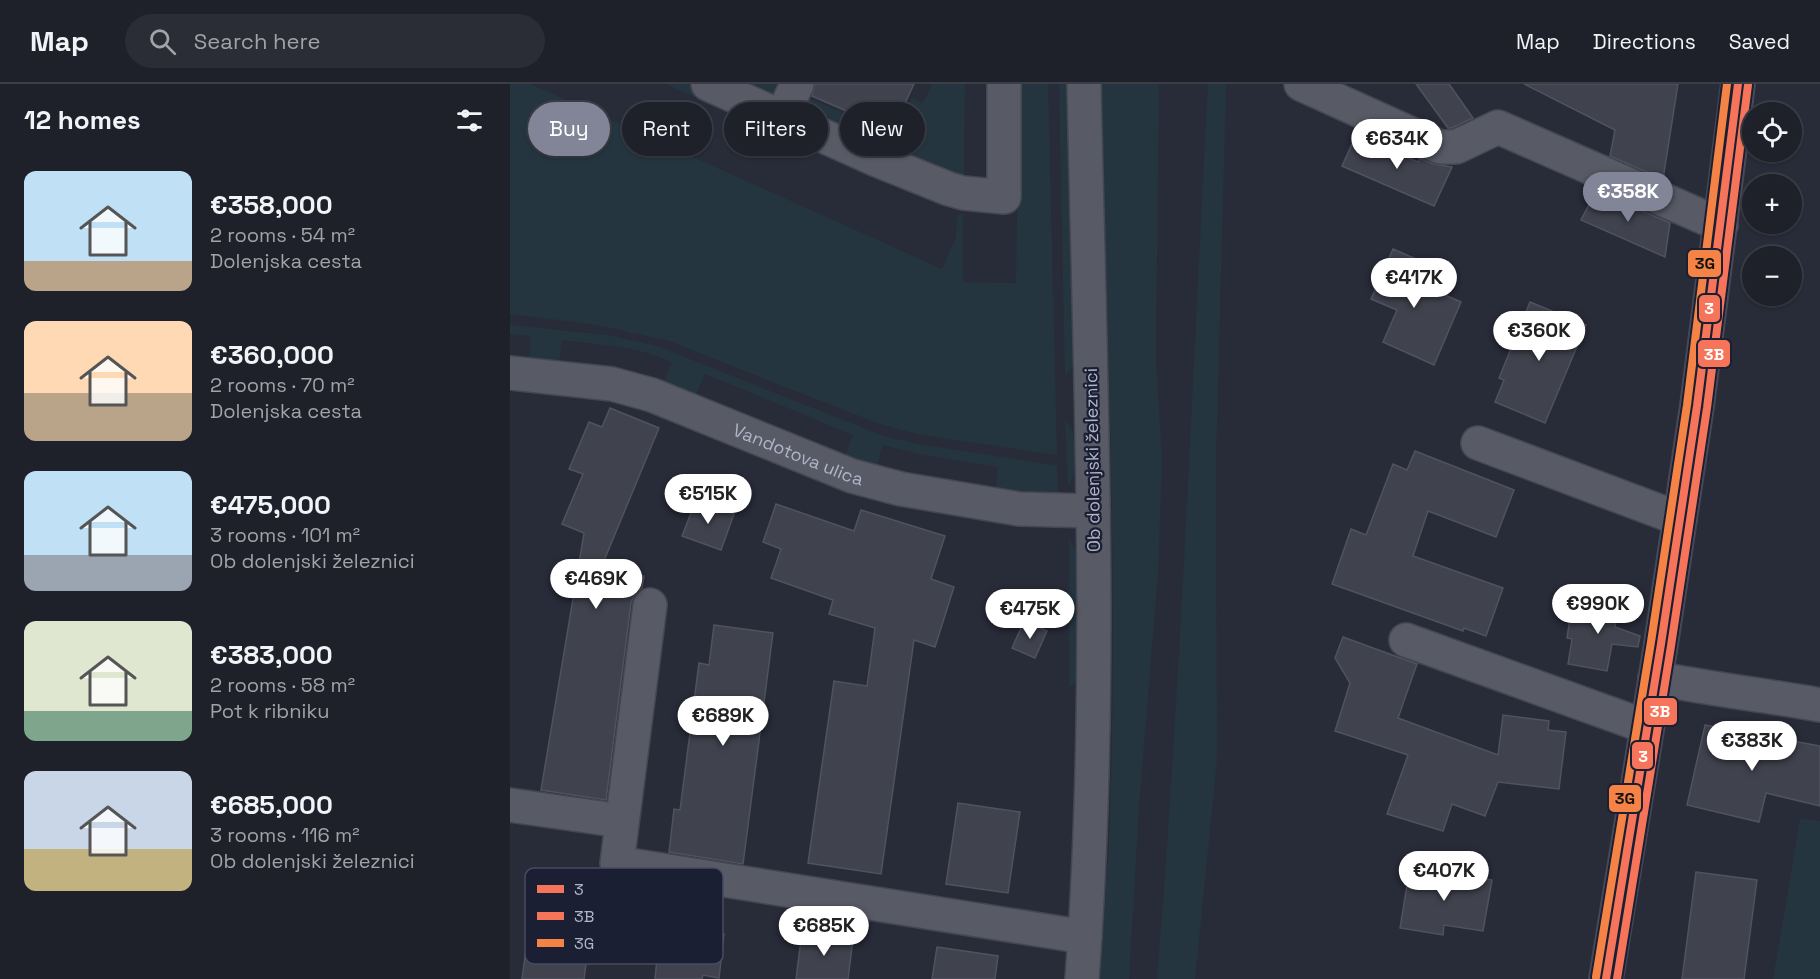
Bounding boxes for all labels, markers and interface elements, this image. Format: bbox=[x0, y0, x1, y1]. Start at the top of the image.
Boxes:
search box bbox=[125, 14, 545, 68]
text: Map bbox=[30, 23, 89, 59]
icon: search bbox=[146, 25, 179, 58]
text: Search here bbox=[194, 27, 321, 55]
text: Map bbox=[1516, 28, 1560, 55]
text: Directions bbox=[1593, 28, 1696, 55]
text: Saved bbox=[1729, 28, 1790, 55]
chip: Buy bbox=[528, 102, 610, 156]
chip: Rent bbox=[622, 102, 712, 156]
chip: Filters bbox=[724, 102, 828, 156]
chip: New bbox=[840, 102, 925, 156]
map controls bbox=[1742, 102, 1802, 306]
button: locate bbox=[1742, 102, 1802, 162]
text: 12 homes bbox=[24, 103, 141, 137]
icon: filters bbox=[453, 104, 486, 137]
pin: €634K bbox=[1355, 119, 1439, 170]
text: €634K bbox=[1365, 125, 1429, 151]
pin: €358K bbox=[1586, 172, 1670, 223]
button: + bbox=[1742, 174, 1802, 234]
text: €358K bbox=[1597, 178, 1659, 204]
text: €358,000 bbox=[210, 188, 333, 222]
icon: home bbox=[72, 195, 144, 267]
text: 2 rooms · 54 m² bbox=[210, 222, 355, 248]
button: − bbox=[1742, 246, 1802, 306]
text: Dolenjska cesta bbox=[210, 248, 362, 274]
line badge: 3G bbox=[1687, 249, 1722, 278]
text: 3G bbox=[1695, 253, 1715, 274]
pin: €417K bbox=[1372, 258, 1456, 309]
text: €417K bbox=[1385, 264, 1443, 290]
line badge: 3 bbox=[1698, 294, 1721, 323]
text: 3 bbox=[1704, 298, 1714, 319]
pin: €360K bbox=[1497, 311, 1581, 362]
text: €360K bbox=[1507, 317, 1571, 343]
text: €360,000 bbox=[210, 338, 334, 372]
line badge: 3B bbox=[1697, 339, 1731, 368]
text: 3B bbox=[1704, 344, 1724, 365]
icon: home bbox=[72, 345, 144, 417]
street label: Ob dolenjski železnici bbox=[1079, 368, 1105, 552]
text: 2 rooms · 70 m² bbox=[210, 372, 354, 398]
text: Dolenjska cesta bbox=[210, 398, 362, 424]
street label: Vandotova ulica bbox=[730, 418, 866, 490]
pin: €515K bbox=[666, 474, 750, 525]
text: €515K bbox=[679, 480, 737, 506]
text: €475,000 bbox=[210, 488, 331, 522]
icon: home bbox=[72, 495, 144, 567]
text: 3 rooms · 101 m² bbox=[210, 522, 360, 548]
text: Ob dolenjski železnici bbox=[210, 548, 415, 574]
pin: €469K bbox=[554, 559, 638, 610]
text: €469K bbox=[564, 565, 628, 591]
pin: €990K bbox=[1556, 584, 1640, 635]
pin: €475K bbox=[988, 589, 1072, 640]
text: €990K bbox=[1566, 590, 1630, 616]
text: €475K bbox=[999, 595, 1061, 621]
text: €383,000 bbox=[210, 638, 333, 672]
icon: home bbox=[72, 645, 144, 717]
text: 2 rooms · 58 m² bbox=[210, 672, 355, 698]
pin: €689K bbox=[681, 696, 765, 747]
line badge: 3B bbox=[1643, 697, 1678, 726]
text: Pot k ribniku bbox=[210, 698, 329, 724]
text: 3B bbox=[1650, 701, 1670, 722]
text: €689K bbox=[692, 702, 754, 728]
pin: €383K bbox=[1710, 721, 1794, 772]
text: €383K bbox=[1721, 727, 1783, 753]
line badge: 3 bbox=[1631, 741, 1654, 770]
text: 3 bbox=[1638, 746, 1648, 767]
line badge: 3G bbox=[1608, 784, 1642, 813]
text: €685,000 bbox=[210, 788, 333, 822]
text: 3G bbox=[1615, 788, 1635, 809]
icon: home bbox=[72, 795, 144, 867]
text: 3 rooms · 116 m² bbox=[210, 822, 360, 848]
text: Ob dolenjski železnici bbox=[210, 848, 415, 874]
pin: €407K bbox=[1402, 851, 1486, 902]
text: €407K bbox=[1413, 857, 1475, 883]
legend bbox=[525, 868, 723, 964]
text: 3 bbox=[574, 879, 584, 900]
text: 3B bbox=[574, 906, 594, 927]
pin: €685K bbox=[782, 906, 866, 957]
text: €685K bbox=[793, 912, 855, 938]
text: 3G bbox=[574, 933, 594, 954]

